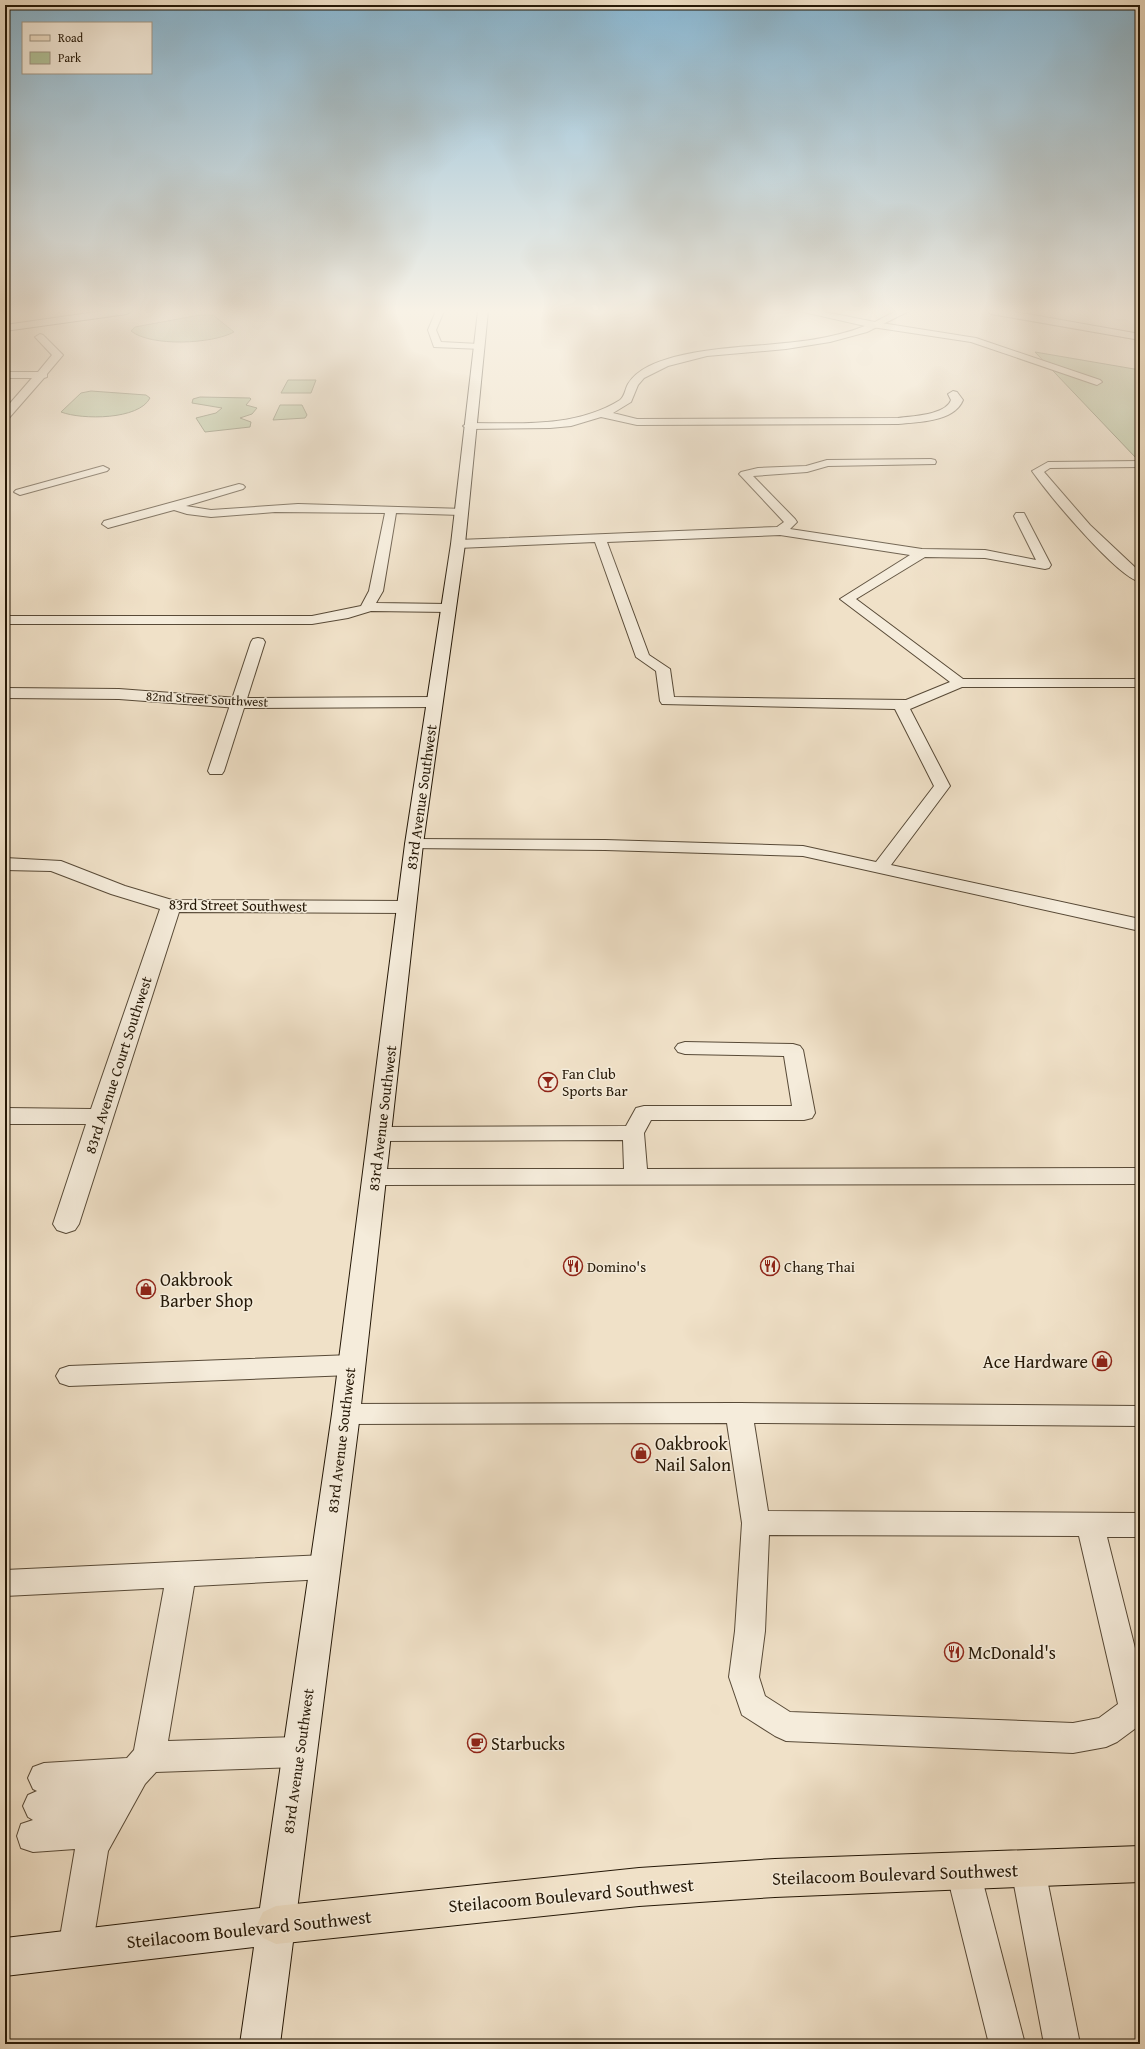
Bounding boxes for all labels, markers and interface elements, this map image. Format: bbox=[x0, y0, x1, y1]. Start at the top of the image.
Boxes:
legend bbox=[22, 22, 152, 74]
text: Road bbox=[58, 29, 84, 46]
text: Park bbox=[58, 49, 82, 66]
street label: 82nd Street Southwest bbox=[146, 686, 269, 712]
street label: 83rd Avenue Southwest bbox=[400, 722, 442, 871]
street label: 83rd Street Southwest bbox=[169, 893, 308, 917]
street label: 83rd Avenue Court Southwest bbox=[79, 973, 157, 1156]
street label: 83rd Avenue Southwest bbox=[363, 1043, 401, 1192]
place label: Fan Club Sports Bar bbox=[562, 1063, 628, 1101]
bar icon: Fan Club Sports Bar bbox=[537, 1071, 559, 1093]
restaurant icon: Domino's bbox=[562, 1255, 584, 1277]
restaurant icon: Chang Thai bbox=[759, 1255, 781, 1277]
place label: Domino's bbox=[587, 1256, 646, 1277]
place label: Chang Thai bbox=[784, 1256, 855, 1277]
place label: Oakbrook Barber Shop bbox=[160, 1266, 253, 1314]
shop icon: Oakbrook Barber Shop bbox=[135, 1278, 157, 1300]
place label: Ace Hardware bbox=[983, 1348, 1088, 1375]
shop icon: Ace Hardware bbox=[1091, 1350, 1113, 1372]
street label: 83rd Avenue Southwest bbox=[322, 1365, 360, 1514]
place label: Oakbrook Nail Salon bbox=[655, 1430, 731, 1478]
shop icon: Oakbrook Nail Salon bbox=[630, 1442, 652, 1464]
place label: McDonald's bbox=[968, 1639, 1056, 1666]
restaurant icon: McDonald's bbox=[943, 1641, 965, 1663]
street label: 83rd Avenue Southwest bbox=[277, 1686, 319, 1835]
place label: Starbucks bbox=[491, 1730, 565, 1757]
cafe icon: Starbucks bbox=[466, 1732, 488, 1754]
street label: Steilacoom Boulevard Southwest bbox=[771, 1856, 1019, 1892]
street label: Steilacoom Boulevard Southwest bbox=[447, 1871, 696, 1919]
street label: Steilacoom Boulevard Southwest bbox=[125, 1903, 374, 1955]

